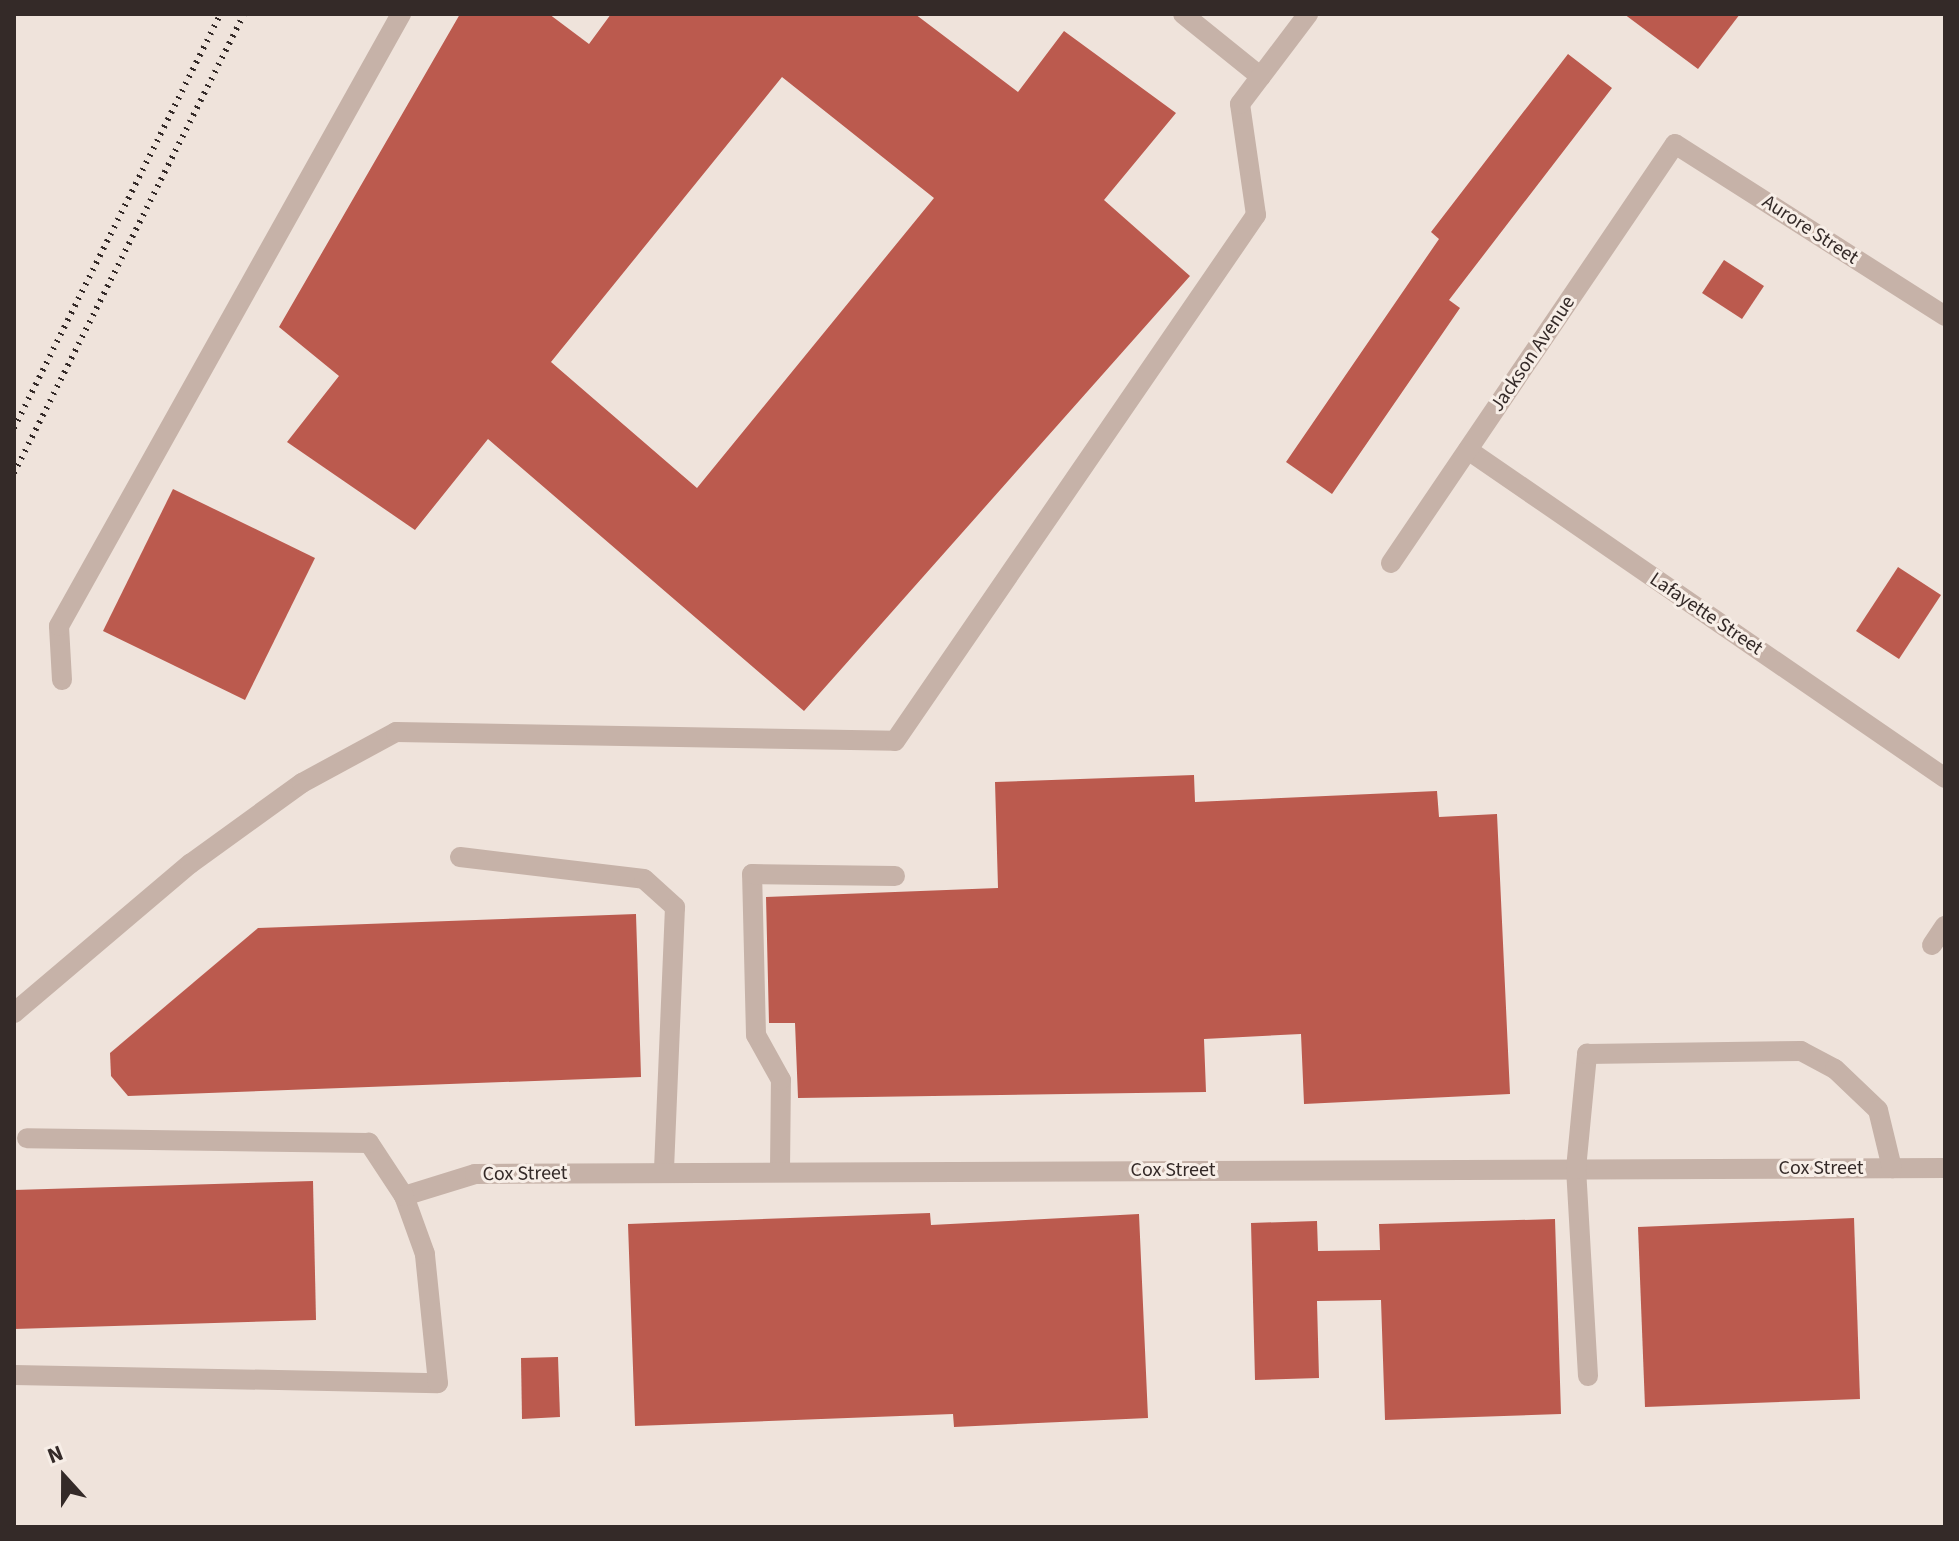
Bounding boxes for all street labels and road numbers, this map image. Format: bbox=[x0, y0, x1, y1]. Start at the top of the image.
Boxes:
street label: Aurore Street bbox=[1757, 190, 1863, 270]
street label: Jackson Avenue bbox=[1485, 292, 1581, 416]
street label: Lafayette Street bbox=[1645, 567, 1767, 661]
street label: Cox Street bbox=[1779, 1156, 1863, 1180]
street label: Cox Street bbox=[1131, 1158, 1215, 1182]
street label: Cox Street bbox=[482, 1161, 568, 1187]

